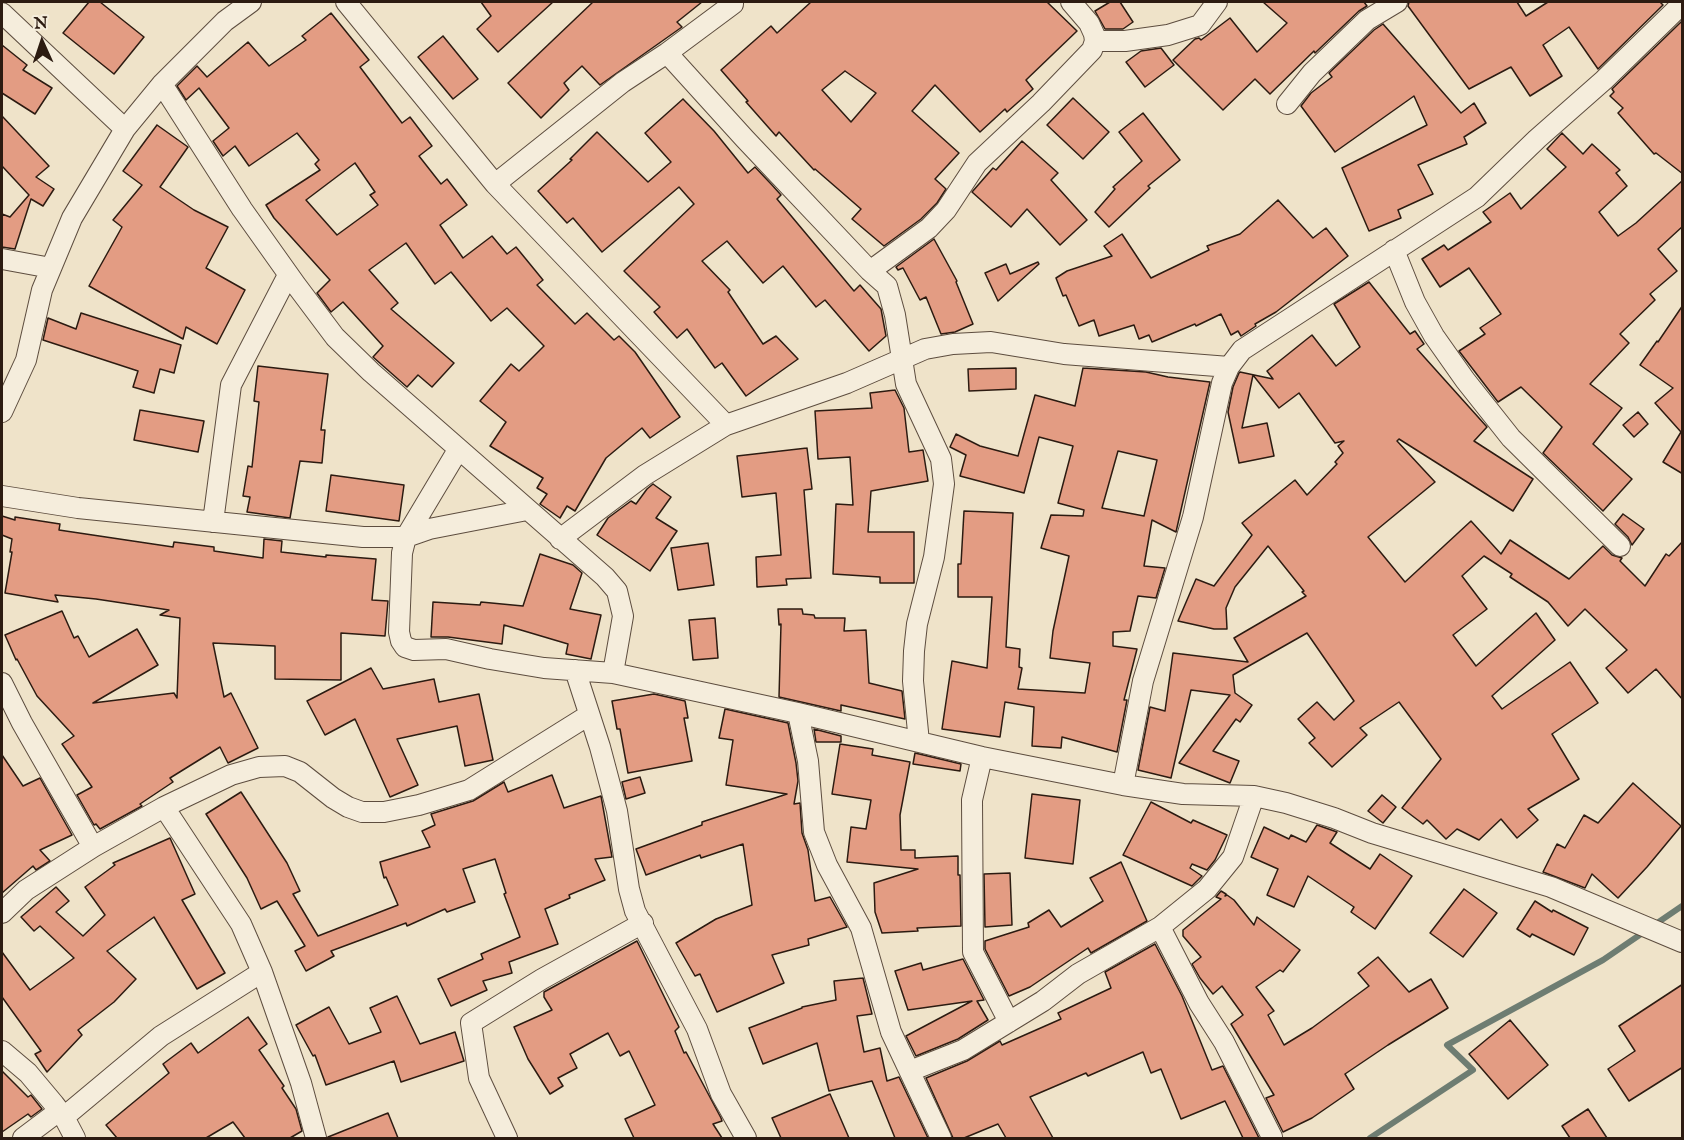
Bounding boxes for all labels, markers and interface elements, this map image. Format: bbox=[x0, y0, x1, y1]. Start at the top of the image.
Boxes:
north arrow bbox=[12, 12, 72, 72]
text: N bbox=[34, 14, 48, 34]

